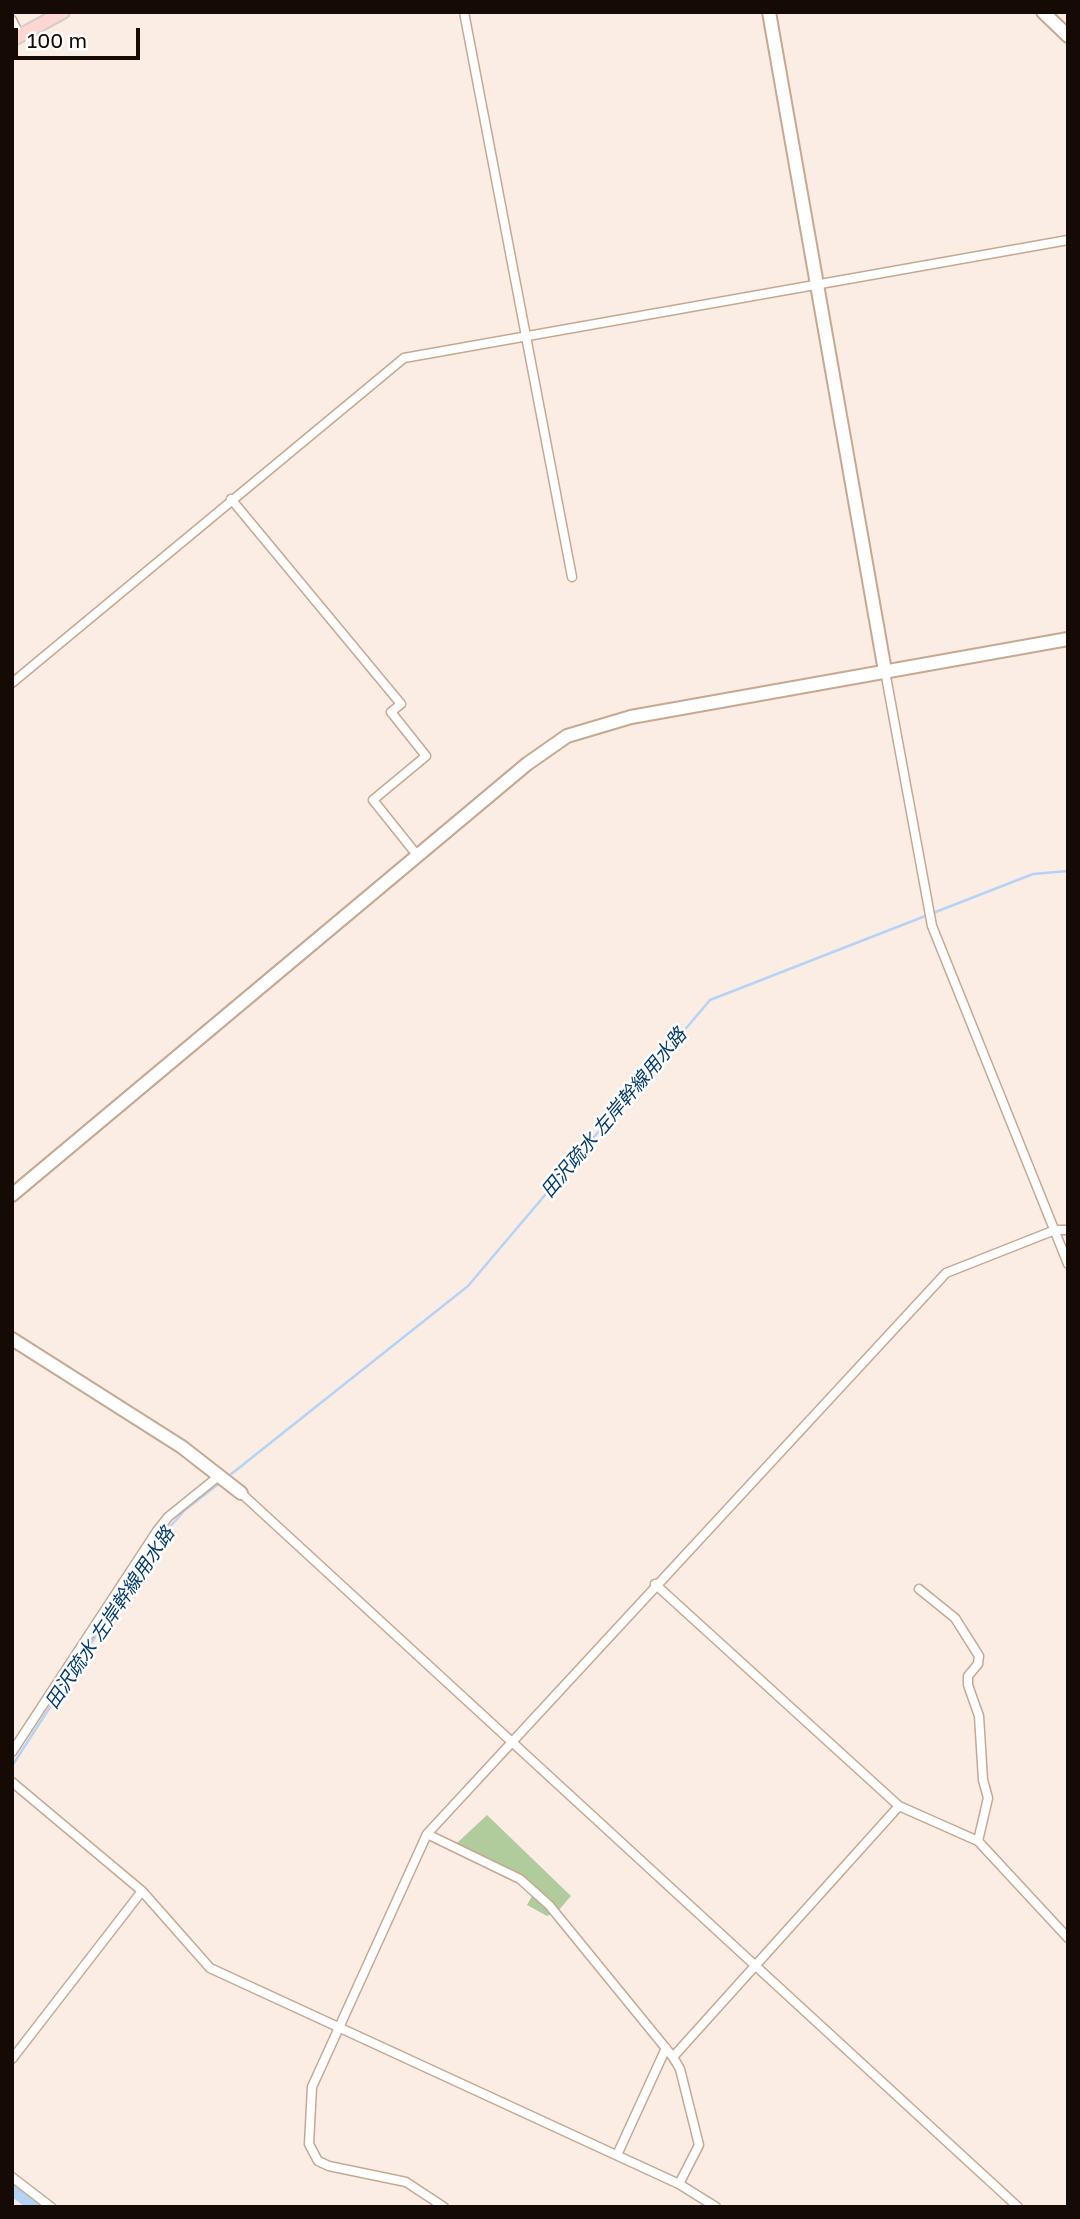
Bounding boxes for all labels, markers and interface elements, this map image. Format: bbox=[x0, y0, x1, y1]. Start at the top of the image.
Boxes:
scale bar bbox=[18, 14, 144, 58]
text: 100 m bbox=[27, 27, 87, 53]
water label: 田沢疏水 左岸幹線用水路 bbox=[537, 1024, 691, 1202]
water label: 田沢疏水 左岸幹線用水路 bbox=[41, 1523, 179, 1713]

